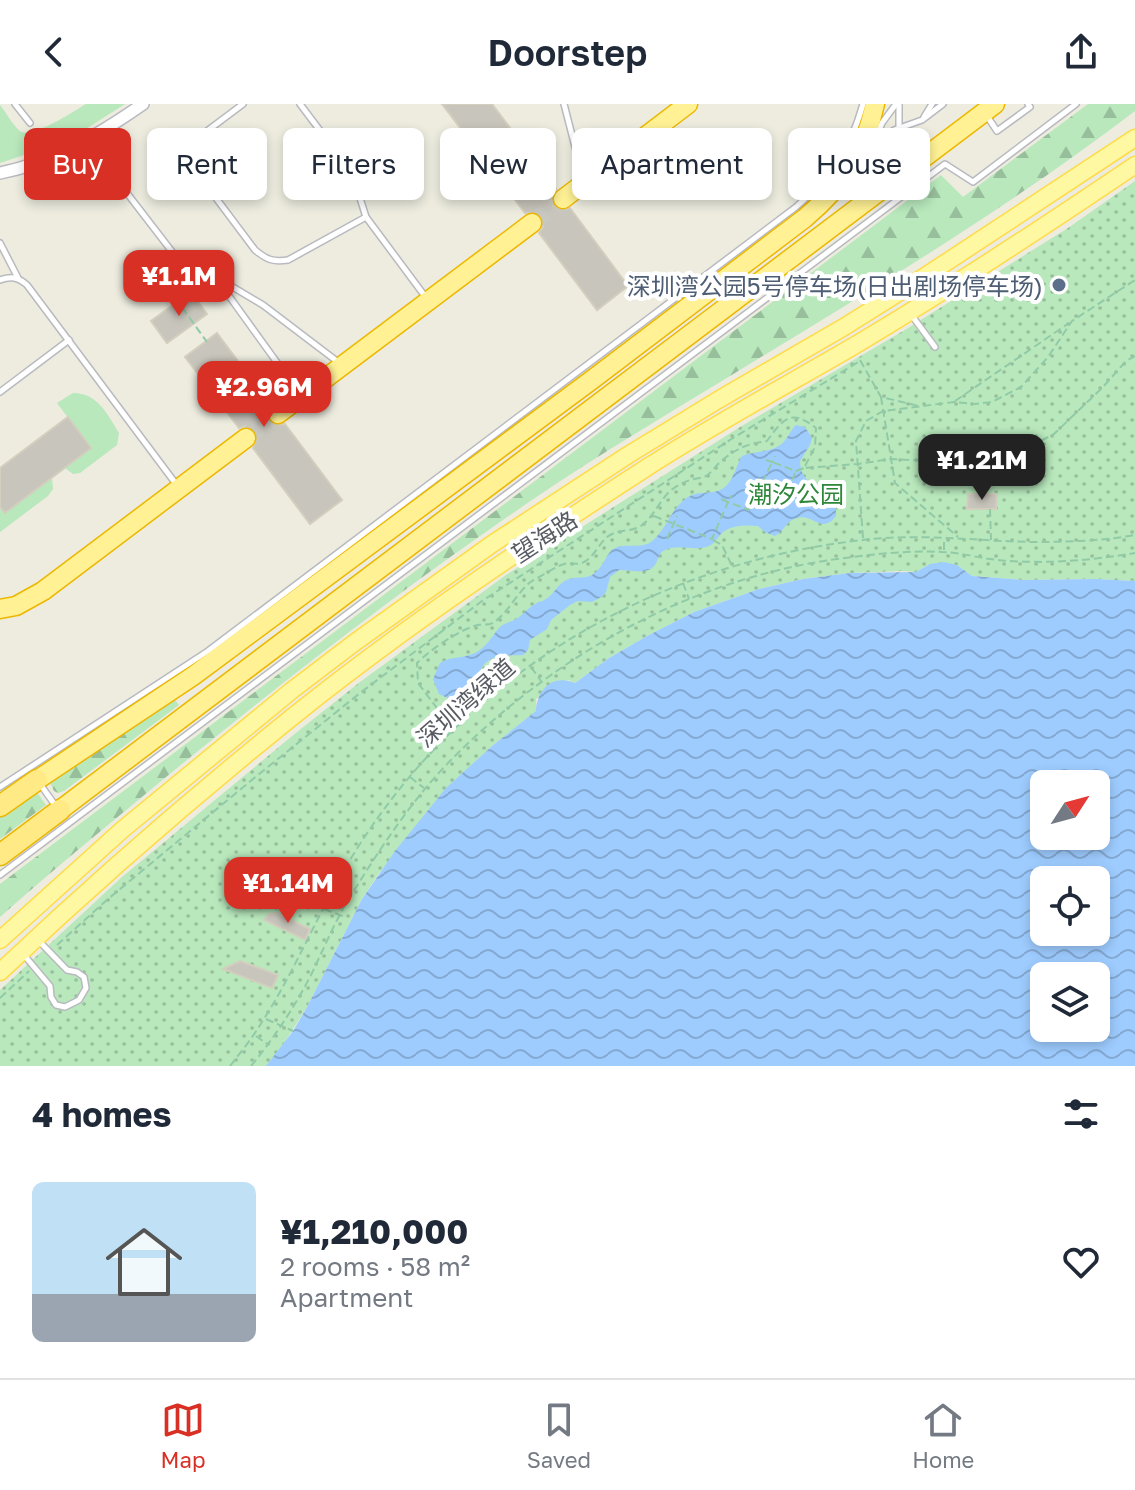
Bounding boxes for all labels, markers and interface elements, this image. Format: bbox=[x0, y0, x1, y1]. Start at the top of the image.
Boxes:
icon: back bbox=[32, 30, 76, 74]
icon: share bbox=[1059, 30, 1103, 74]
text: Doorstep bbox=[488, 31, 647, 74]
chip: Buy bbox=[24, 128, 131, 200]
chip: Rent bbox=[147, 128, 267, 200]
chip: Filters bbox=[283, 128, 424, 200]
chip: New bbox=[440, 128, 556, 200]
chip: Apartment bbox=[572, 128, 772, 200]
chip: House bbox=[788, 128, 930, 200]
pin: ¥1.1M bbox=[123, 250, 235, 318]
text: ¥1.1M bbox=[141, 260, 217, 291]
place label: 深圳湾公园5号停车场(日出剧场停车场) bbox=[627, 271, 1043, 300]
marker: 深圳湾公园5号停车场(日出剧场停车场) bbox=[1050, 276, 1068, 294]
pin: ¥2.96M bbox=[199, 361, 329, 429]
text: ¥2.96M bbox=[215, 371, 313, 402]
pin: ¥1.21M bbox=[917, 434, 1047, 502]
text: ¥1.21M bbox=[936, 444, 1028, 475]
park label: 潮汐公园 bbox=[748, 479, 844, 508]
street label: 望海路 bbox=[506, 504, 582, 568]
street label: 深圳湾绿道 bbox=[410, 652, 520, 752]
north arrow bbox=[1030, 770, 1110, 850]
map controls bbox=[1030, 770, 1110, 1042]
pin: ¥1.14M bbox=[223, 857, 353, 925]
button: locate bbox=[1030, 866, 1110, 946]
text: ¥1.14M bbox=[242, 867, 334, 898]
button: layers bbox=[1030, 962, 1110, 1042]
icon: filters bbox=[1059, 1092, 1103, 1136]
text: 4 homes bbox=[32, 1094, 172, 1134]
text: ¥1,210,000 bbox=[280, 1211, 468, 1251]
icon: home bbox=[96, 1214, 192, 1310]
icon: heart bbox=[1059, 1240, 1103, 1284]
text: 2 rooms · 58 m² bbox=[280, 1251, 470, 1282]
text: Apartment bbox=[280, 1282, 413, 1313]
tab: Map bbox=[161, 1398, 206, 1473]
tab: Saved bbox=[527, 1398, 591, 1473]
tab: Home bbox=[912, 1398, 974, 1473]

